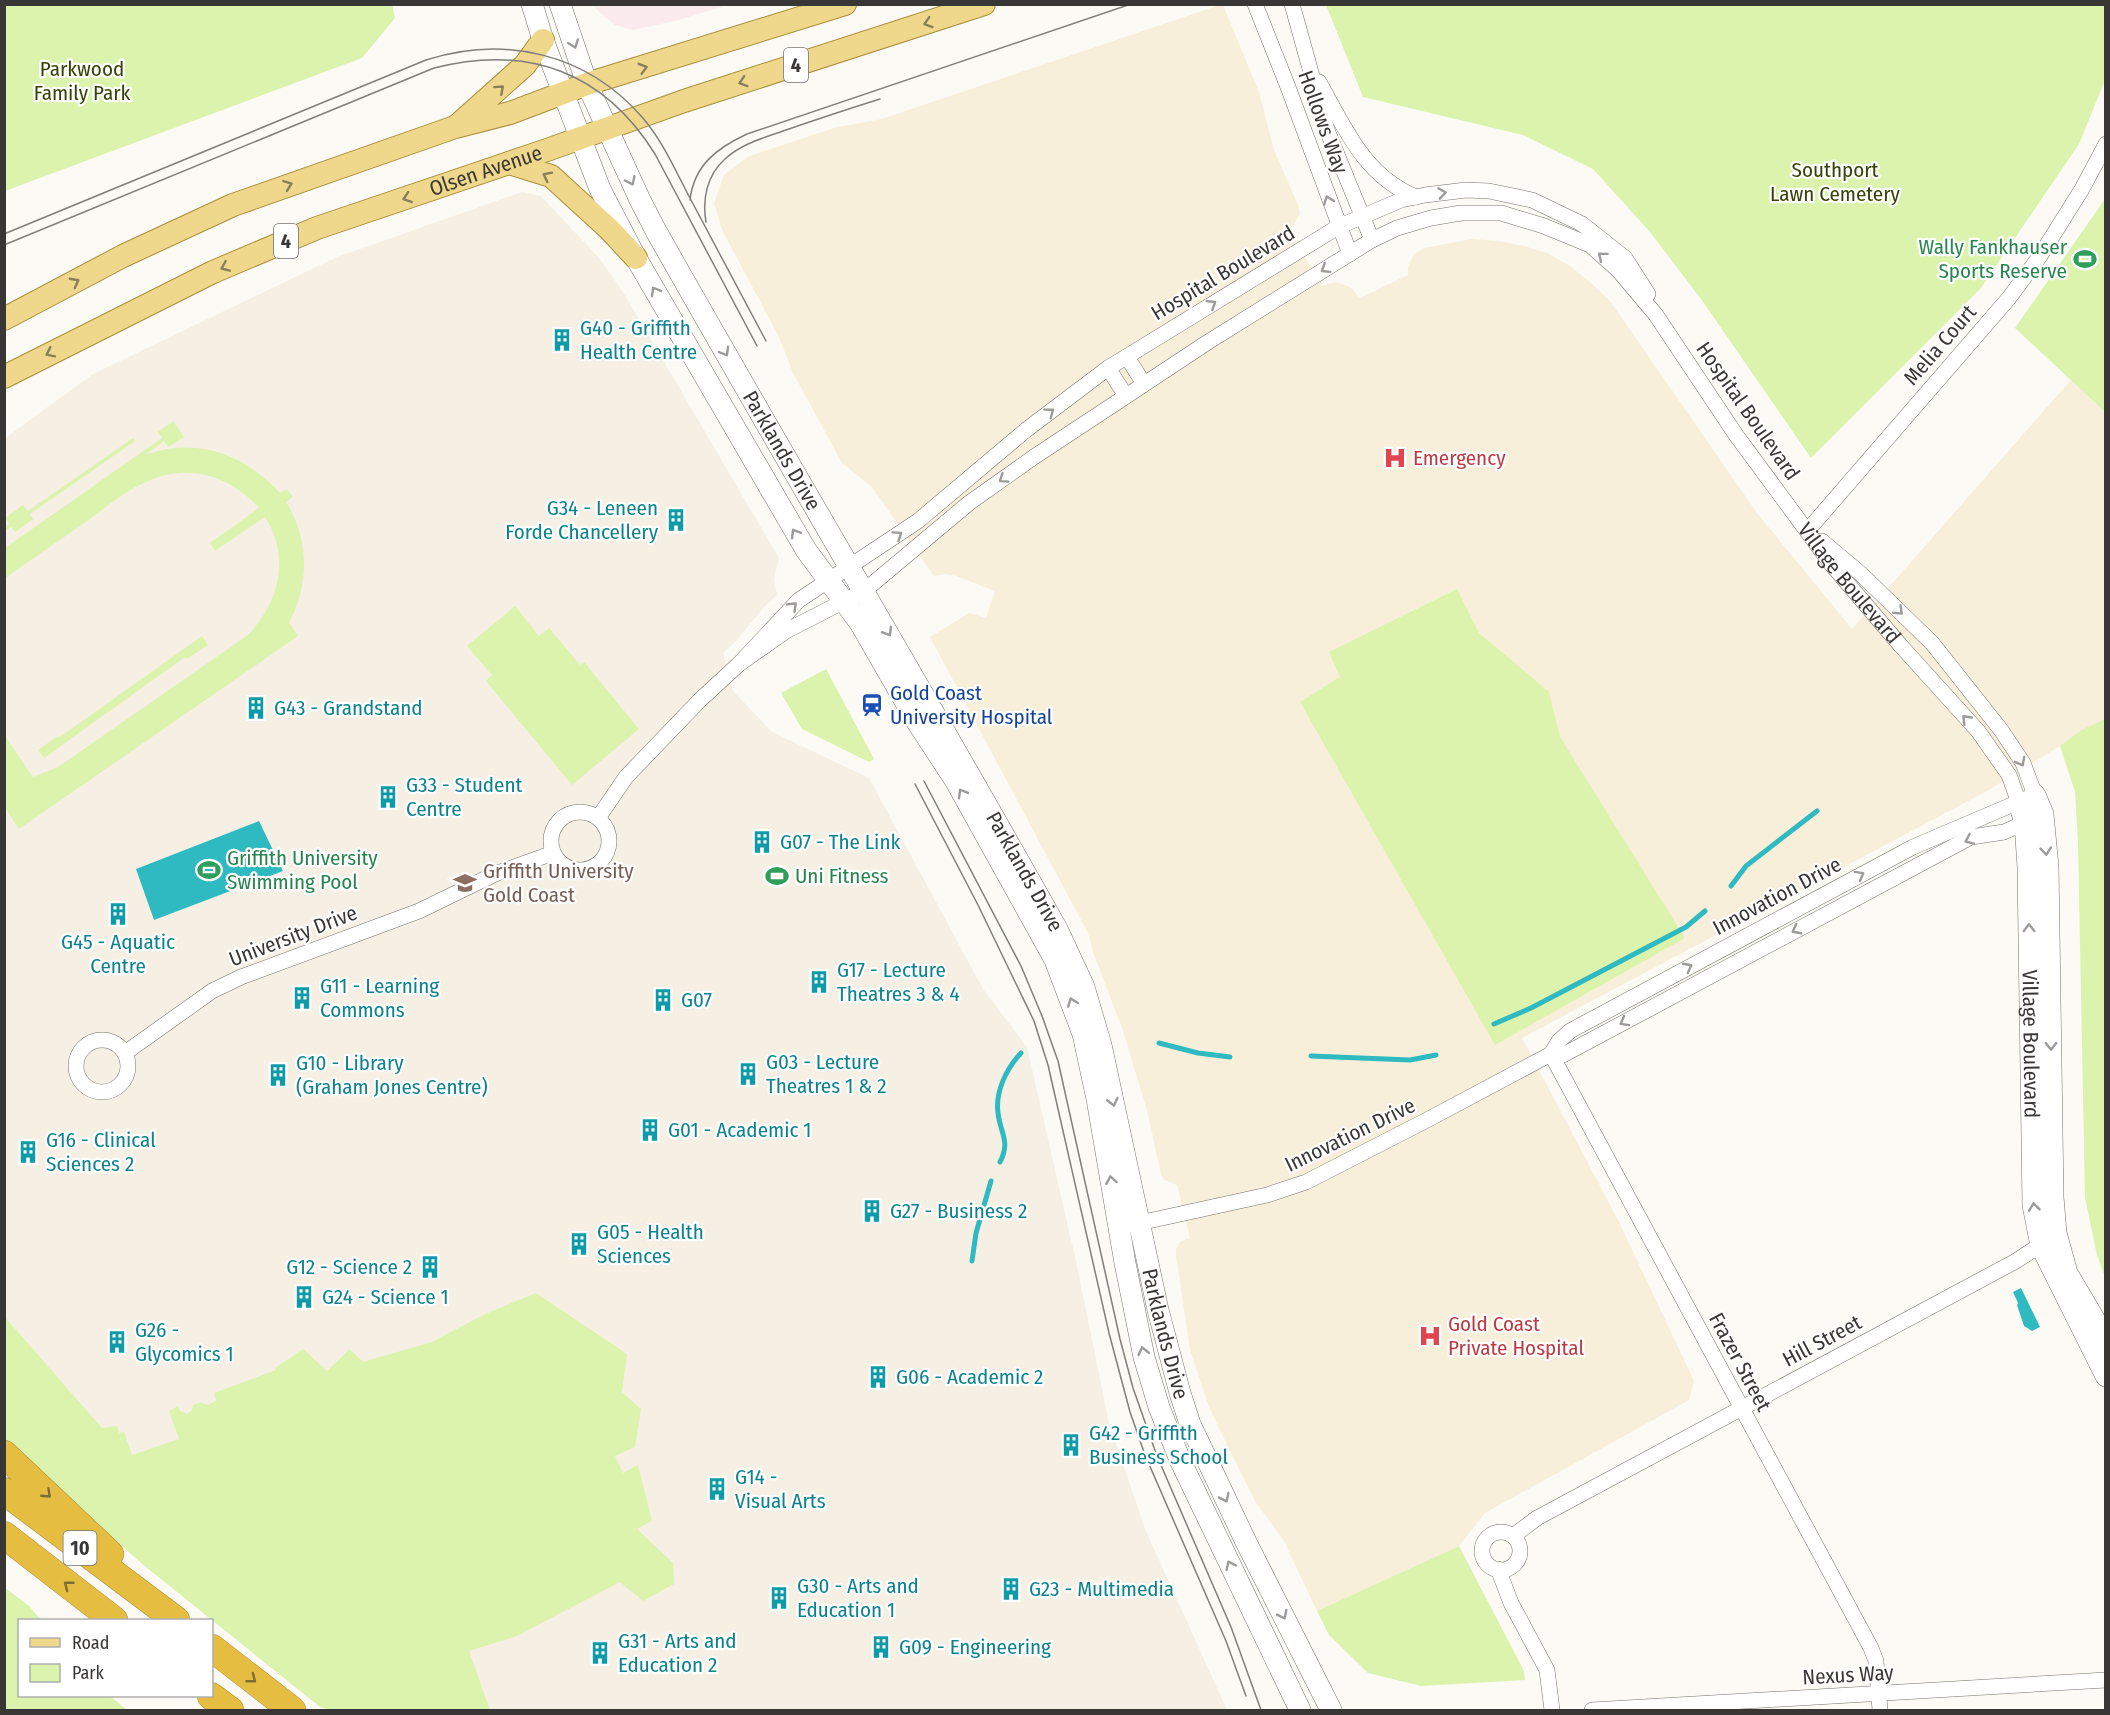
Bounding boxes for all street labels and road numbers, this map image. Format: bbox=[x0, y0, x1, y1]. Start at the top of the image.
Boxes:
road number: 4 bbox=[784, 48, 808, 82]
street label: Hollows Way bbox=[1292, 67, 1354, 178]
street label: Olsen Avenue bbox=[426, 140, 545, 202]
street label: Hospital Boulevard bbox=[1146, 220, 1300, 326]
road number: 4 bbox=[274, 224, 298, 258]
street label: Melia Court bbox=[1898, 299, 1982, 390]
street label: Hospital Boulevard bbox=[1691, 337, 1805, 485]
street label: Parklands Drive bbox=[737, 386, 827, 515]
street label: Village Boulevard bbox=[1792, 518, 1906, 649]
street label: Parklands Drive bbox=[980, 807, 1069, 936]
street label: Innovation Drive bbox=[1708, 851, 1846, 941]
street label: University Drive bbox=[225, 900, 361, 972]
street label: Village Boulevard bbox=[2017, 970, 2045, 1118]
street label: Innovation Drive bbox=[1281, 1092, 1419, 1178]
street label: Parklands Drive bbox=[1136, 1266, 1194, 1402]
street label: Frazer Street bbox=[1703, 1308, 1777, 1416]
street label: Hill Street bbox=[1778, 1309, 1866, 1373]
road number: 10 bbox=[64, 1531, 97, 1565]
street label: Nexus Way bbox=[1802, 1660, 1895, 1690]

